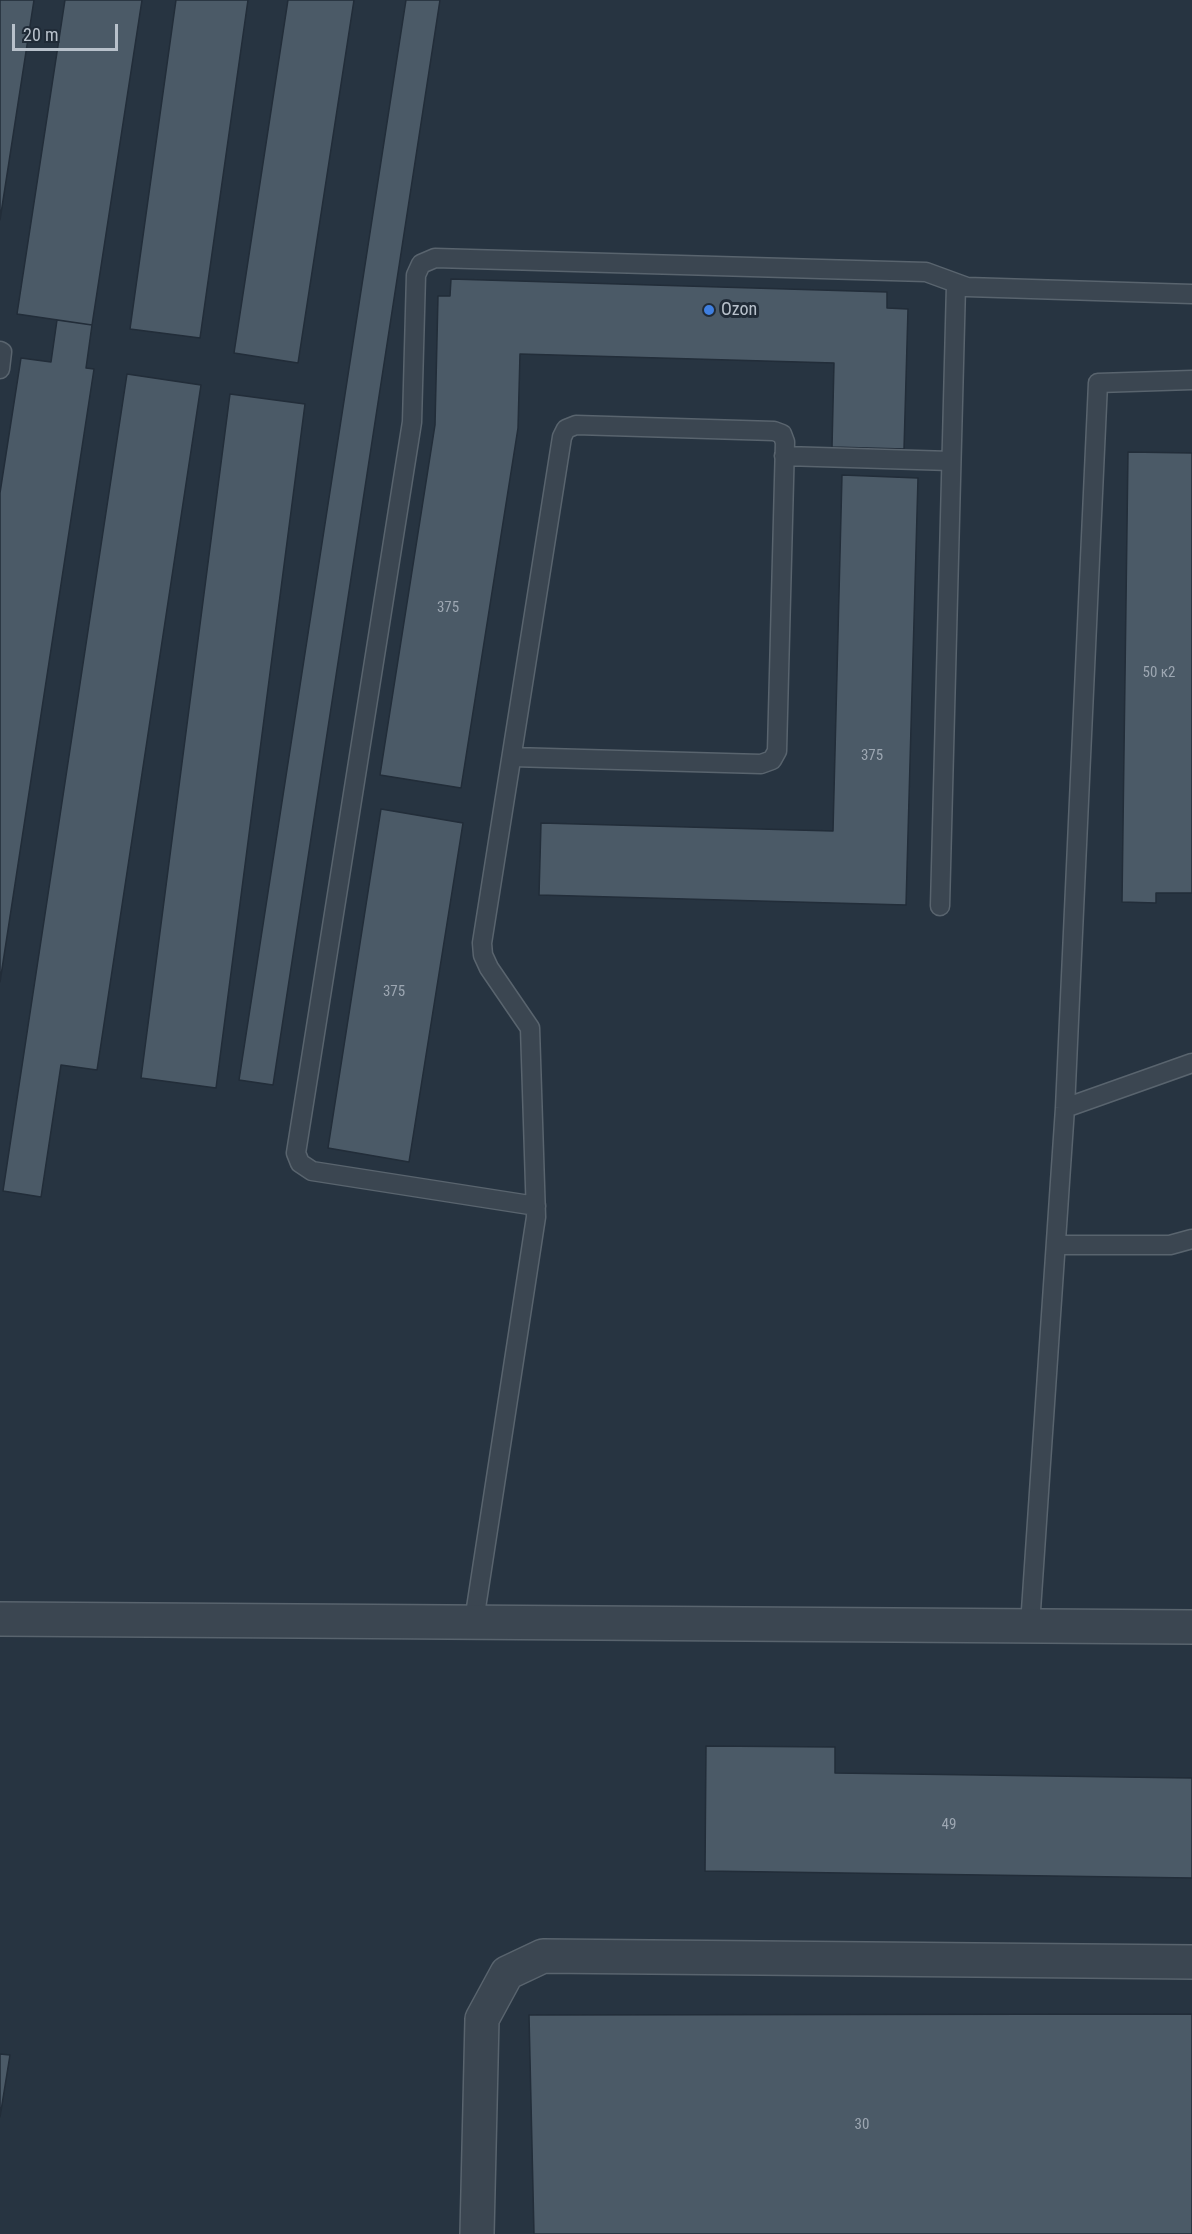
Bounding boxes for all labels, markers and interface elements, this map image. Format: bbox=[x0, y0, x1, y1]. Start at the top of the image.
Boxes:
scale bar bbox=[15, 12, 122, 50]
text: 20 m bbox=[23, 24, 58, 45]
place label: Ozon bbox=[721, 299, 757, 321]
marker: Ozon bbox=[702, 303, 716, 317]
house number: 375 bbox=[437, 599, 459, 617]
house number: 50 к2 bbox=[1143, 664, 1175, 682]
house number: 375 bbox=[861, 747, 883, 765]
house number: 375 bbox=[383, 983, 405, 1001]
house number: 49 bbox=[942, 1816, 956, 1834]
house number: 30 bbox=[855, 2116, 869, 2134]

